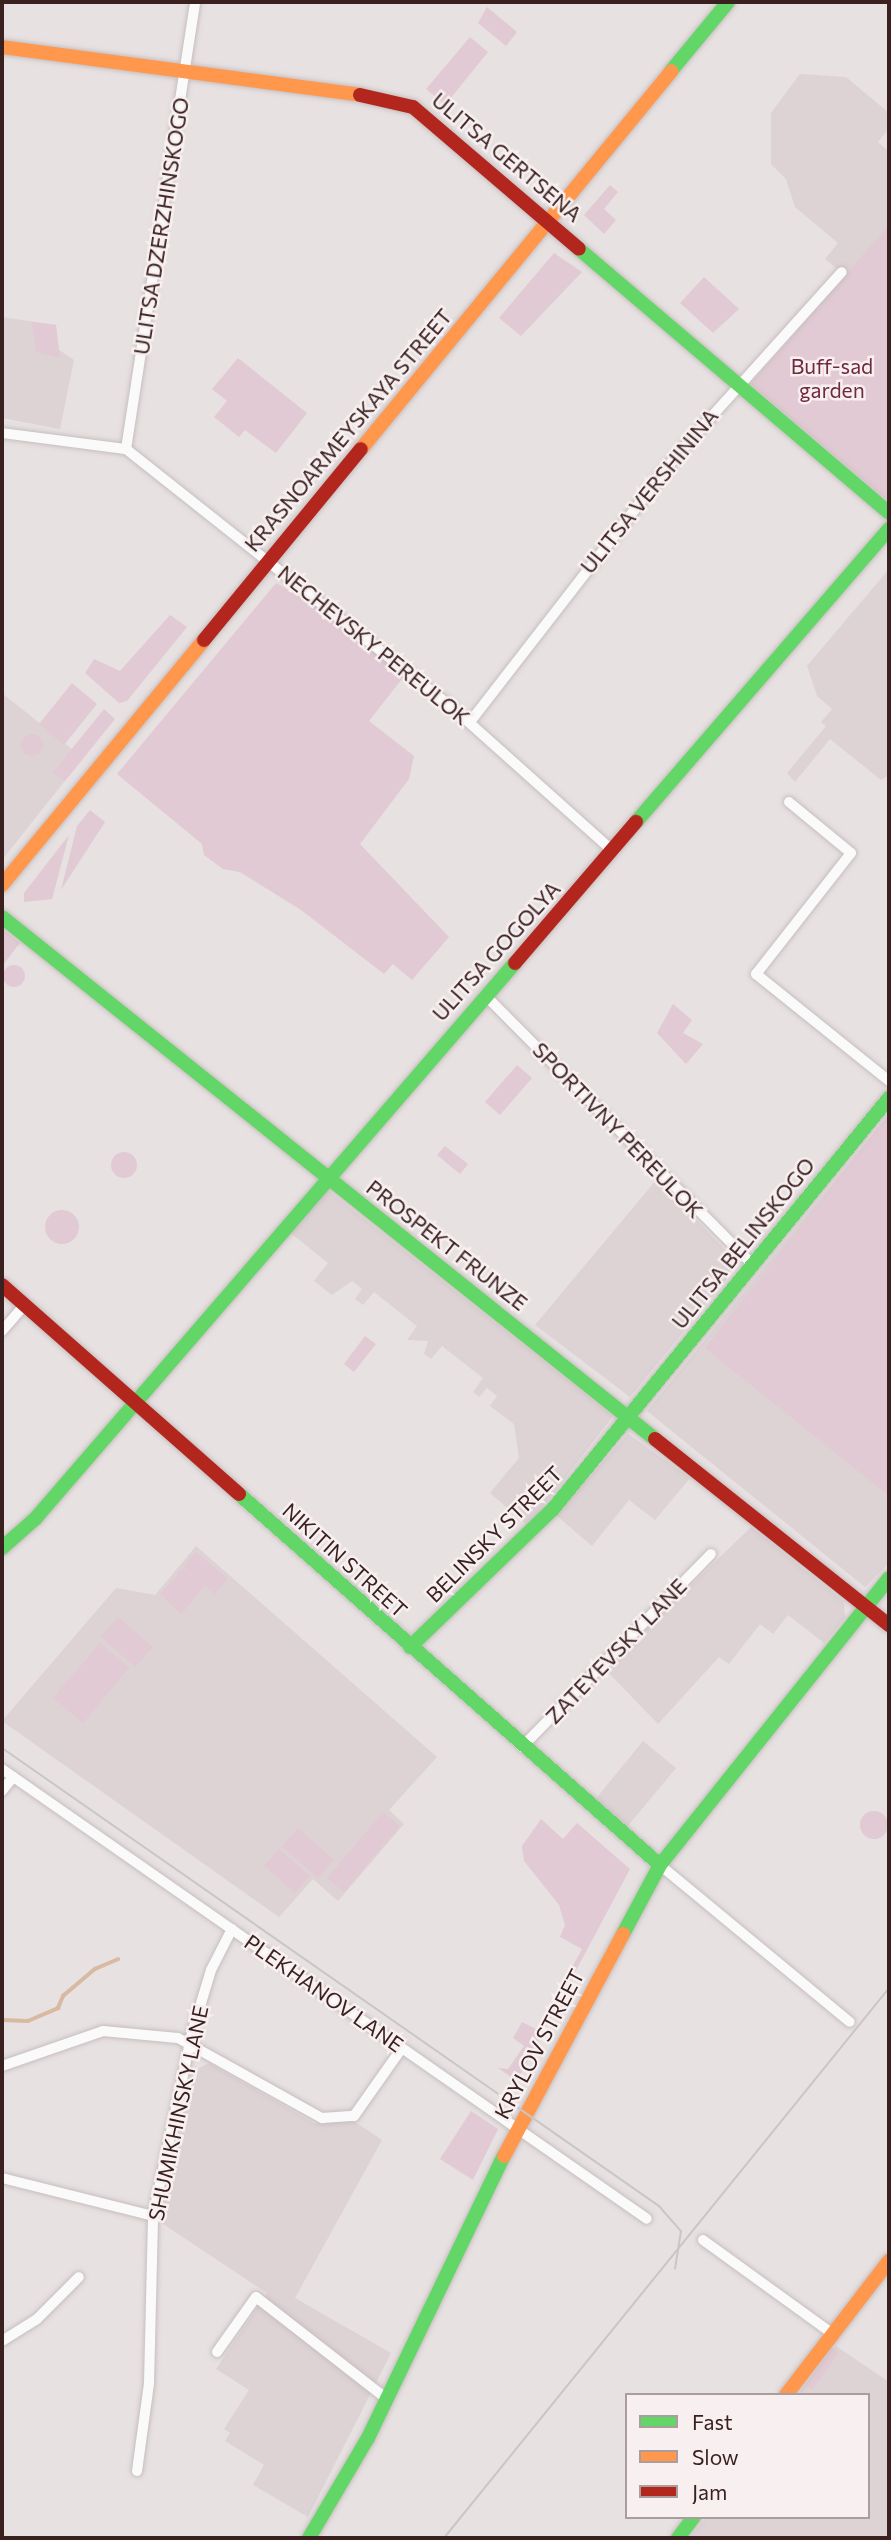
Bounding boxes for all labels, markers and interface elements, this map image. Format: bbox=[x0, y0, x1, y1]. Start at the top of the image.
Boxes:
street label: ULITSA GERTSENA bbox=[427, 87, 587, 227]
street label: ULITSA DZERZHINSKOGO bbox=[128, 96, 194, 356]
street label: KRASNOARMEYSKAYA STREET bbox=[239, 304, 457, 556]
park label: Buff-sad garden bbox=[791, 353, 873, 403]
street label: ULITSA VERSHININA bbox=[575, 404, 723, 578]
street label: NECHEVSKY PEREULOK bbox=[273, 560, 475, 730]
street label: ULITSA GOGOLYA bbox=[427, 876, 565, 1026]
street label: SPORTIVNY PEREULOK bbox=[528, 1037, 708, 1223]
street label: ULITSA BELINSKOGO bbox=[666, 1152, 820, 1334]
street label: PROSPEKT FRUNZE bbox=[362, 1174, 532, 1316]
street label: BELINSKY STREET bbox=[421, 1461, 567, 1607]
street label: NIKITIN STREET bbox=[278, 1498, 412, 1622]
street label: ZATEYEVSKY LANE bbox=[540, 1573, 692, 1729]
street label: PLEKHANOV LANE bbox=[240, 1929, 408, 2057]
street label: KRYLOV STREET bbox=[489, 1965, 589, 2123]
street label: SHUMIKHINSKY LANE bbox=[143, 2003, 213, 2223]
legend bbox=[625, 2393, 870, 2519]
text: Fast bbox=[692, 2409, 733, 2434]
text: Slow bbox=[692, 2444, 739, 2469]
text: Jam bbox=[692, 2479, 727, 2504]

